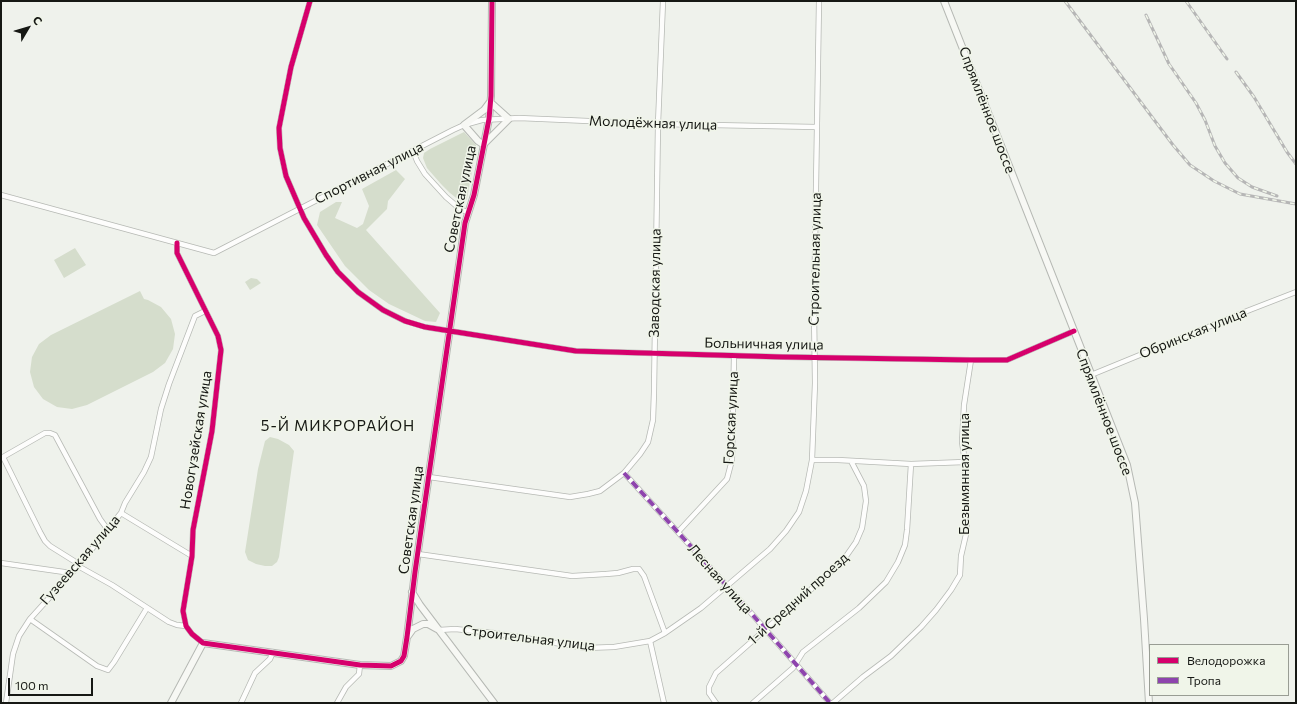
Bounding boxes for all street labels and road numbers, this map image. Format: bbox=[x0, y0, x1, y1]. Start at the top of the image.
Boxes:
street label: Спрямлённое шоссе bbox=[955, 44, 1019, 176]
street label: Молодёжная улица bbox=[589, 112, 717, 134]
street label: Спортивная улица bbox=[312, 138, 426, 208]
street label: Советская улица bbox=[440, 144, 480, 254]
street label: Строительная улица bbox=[805, 192, 825, 326]
street label: Заводская улица bbox=[646, 228, 664, 338]
street label: Обринская улица bbox=[1137, 304, 1249, 362]
street label: Больничная улица bbox=[704, 335, 824, 353]
street label: Спрямлённое шоссе bbox=[1072, 346, 1136, 478]
street label: Новогузейская улица bbox=[177, 369, 215, 511]
street label: Горская улица bbox=[720, 371, 742, 465]
street label: Безымянная улица bbox=[956, 413, 972, 535]
street label: Советская улица bbox=[395, 465, 427, 575]
street label: Гузеевская улица bbox=[37, 512, 123, 608]
street label: Лесная улица bbox=[684, 541, 756, 617]
street label: 1-й Средний проезд bbox=[744, 549, 852, 649]
street label: Строительная улица bbox=[462, 622, 596, 654]

